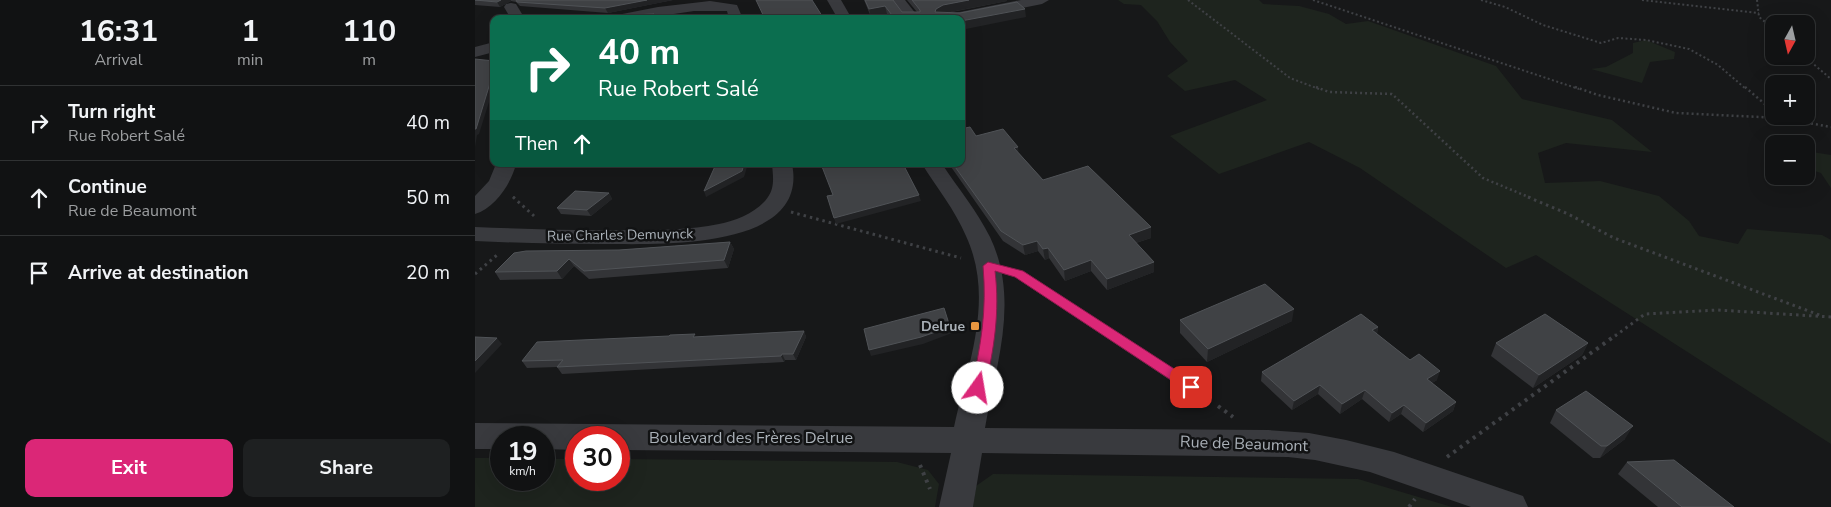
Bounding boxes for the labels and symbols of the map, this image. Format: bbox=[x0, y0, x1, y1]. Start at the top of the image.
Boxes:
north arrow bbox=[1765, 15, 1815, 65]
street label: Rue Charles Demuynck bbox=[547, 224, 694, 246]
place label: Delrue bbox=[921, 317, 965, 336]
marker: Delrue bbox=[969, 320, 981, 332]
position arrow bbox=[951, 361, 1003, 413]
pin bbox=[1170, 366, 1212, 408]
speed limit sign: 30 bbox=[565, 426, 630, 491]
street label: Boulevard des Frères Delrue bbox=[649, 427, 853, 449]
street label: Rue de Beaumont bbox=[1179, 431, 1309, 457]

